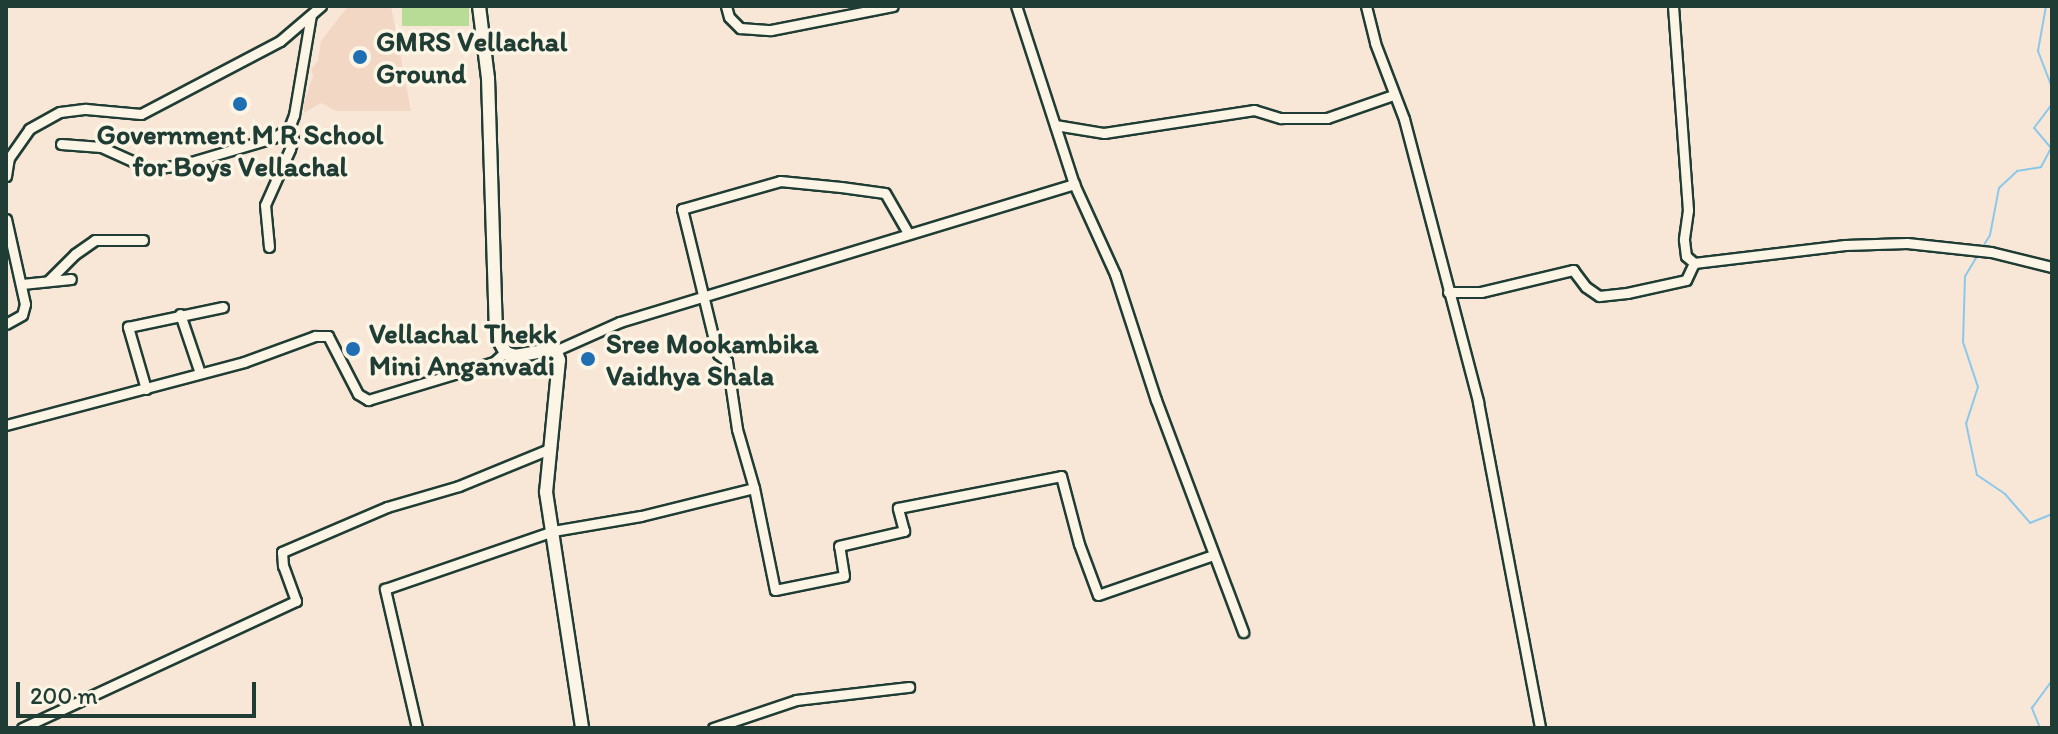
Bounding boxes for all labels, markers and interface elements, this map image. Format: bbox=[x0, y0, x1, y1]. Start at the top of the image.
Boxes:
place label: GMRS Vellachal Ground bbox=[376, 24, 566, 90]
marker: GMRS Vellachal Ground bbox=[351, 48, 369, 66]
marker: Government M R School for Boys Vellachal bbox=[231, 95, 249, 113]
place label: Government M R School for Boys Vellachal bbox=[97, 117, 383, 183]
place label: Vellachal Thekk Mini Anganvadi bbox=[369, 316, 557, 382]
place label: Sree Mookambika Vaidhya Shala bbox=[606, 326, 818, 392]
marker: Vellachal Thekk Mini Anganvadi bbox=[344, 340, 362, 358]
marker: Sree Mookambika Vaidhya Shala bbox=[577, 348, 599, 370]
scale bar bbox=[20, 666, 260, 716]
text: 200 m bbox=[30, 681, 98, 710]

